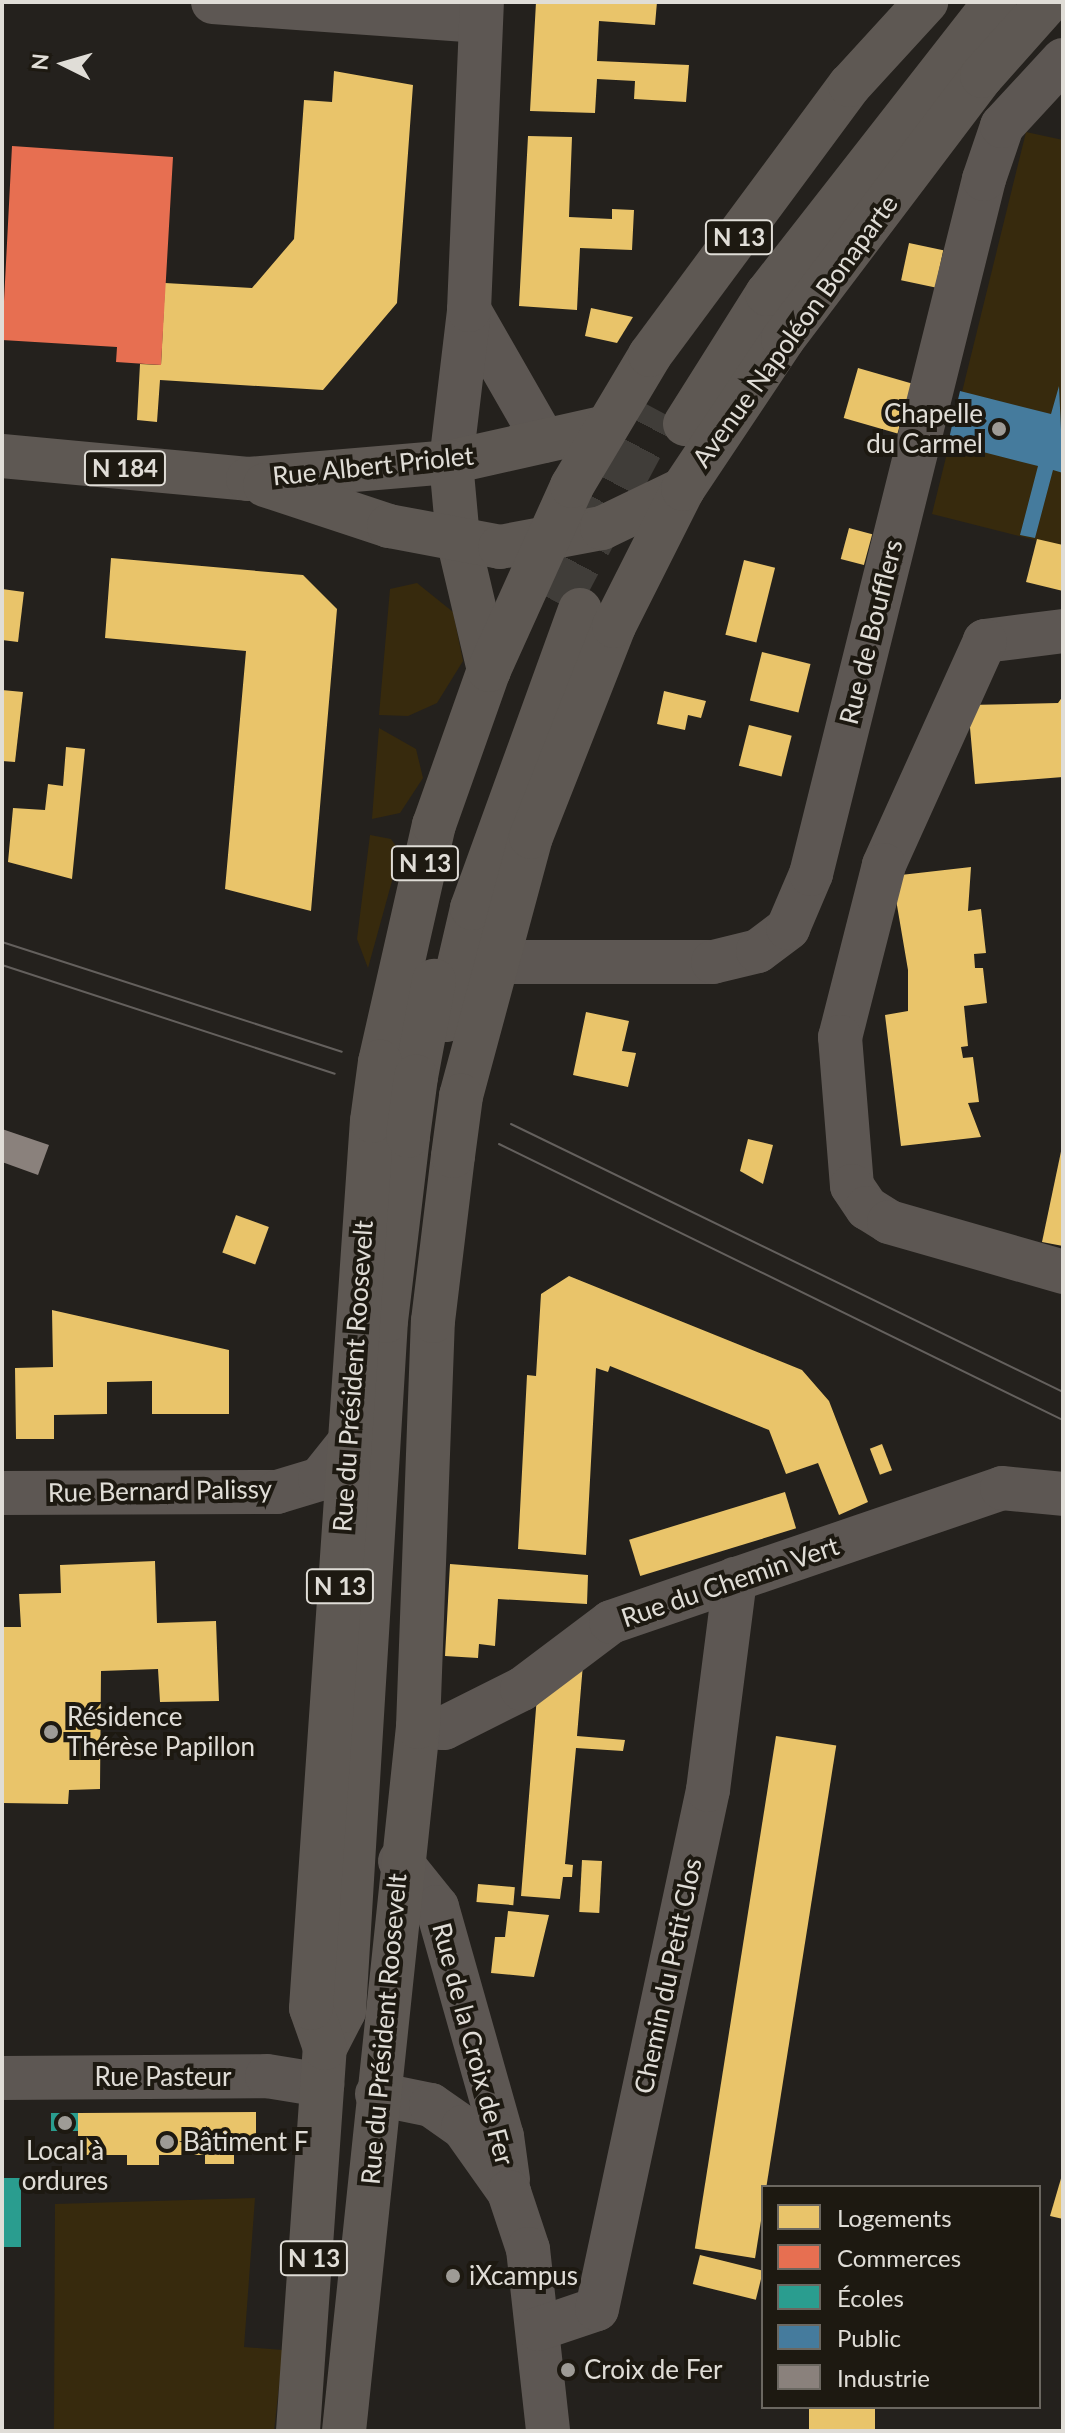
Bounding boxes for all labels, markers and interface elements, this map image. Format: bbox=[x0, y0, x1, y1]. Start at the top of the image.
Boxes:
north arrow bbox=[24, 24, 104, 104]
text: N bbox=[25, 52, 54, 71]
street label: Avenue Napoléon Bonaparte bbox=[686, 189, 904, 473]
road number: N 13 bbox=[703, 217, 775, 257]
place label: Chapelle du Carmel bbox=[866, 398, 983, 460]
marker: Chapelle du Carmel bbox=[990, 420, 1008, 438]
street label: Rue Albert Priolet bbox=[270, 440, 476, 492]
road number: N 184 bbox=[83, 448, 167, 488]
street label: Rue de Boufflers bbox=[833, 536, 909, 728]
road number: N 13 bbox=[389, 843, 461, 883]
street label: Rue du Président Roosevelt bbox=[327, 1219, 379, 1533]
street label: Rue Bernard Palissy bbox=[48, 1473, 272, 1509]
street label: Rue du Chemin Vert bbox=[617, 1530, 843, 1634]
road number: N 13 bbox=[304, 1566, 376, 1606]
place label: Résidence Thérèse Papillon bbox=[67, 1701, 255, 1762]
marker: Résidence Thérèse Papillon bbox=[42, 1723, 60, 1741]
street label: Chemin du Petit Clos bbox=[628, 1855, 708, 2097]
street label: Rue du Président Roosevelt bbox=[355, 1872, 413, 2186]
street label: Rue de la Croix de Fer bbox=[426, 1919, 520, 2169]
street label: Rue Pasteur bbox=[95, 2061, 231, 2093]
marker: Local à ordures bbox=[56, 2114, 74, 2132]
place label: Bâtiment F bbox=[183, 2126, 308, 2158]
marker: Bâtiment F bbox=[158, 2133, 176, 2151]
place label: Local à ordures bbox=[22, 2135, 108, 2196]
legend bbox=[761, 2185, 1041, 2409]
text: Logements bbox=[837, 2203, 952, 2232]
road number: N 13 bbox=[278, 2238, 350, 2278]
text: Commerces bbox=[837, 2243, 961, 2272]
place label: iXcampus bbox=[469, 2260, 578, 2292]
marker: iXcampus bbox=[444, 2267, 462, 2285]
text: Écoles bbox=[837, 2283, 904, 2312]
text: Public bbox=[837, 2323, 901, 2352]
place label: Croix de Fer bbox=[584, 2354, 723, 2386]
marker: Croix de Fer bbox=[559, 2361, 577, 2379]
text: Industrie bbox=[837, 2363, 930, 2392]

